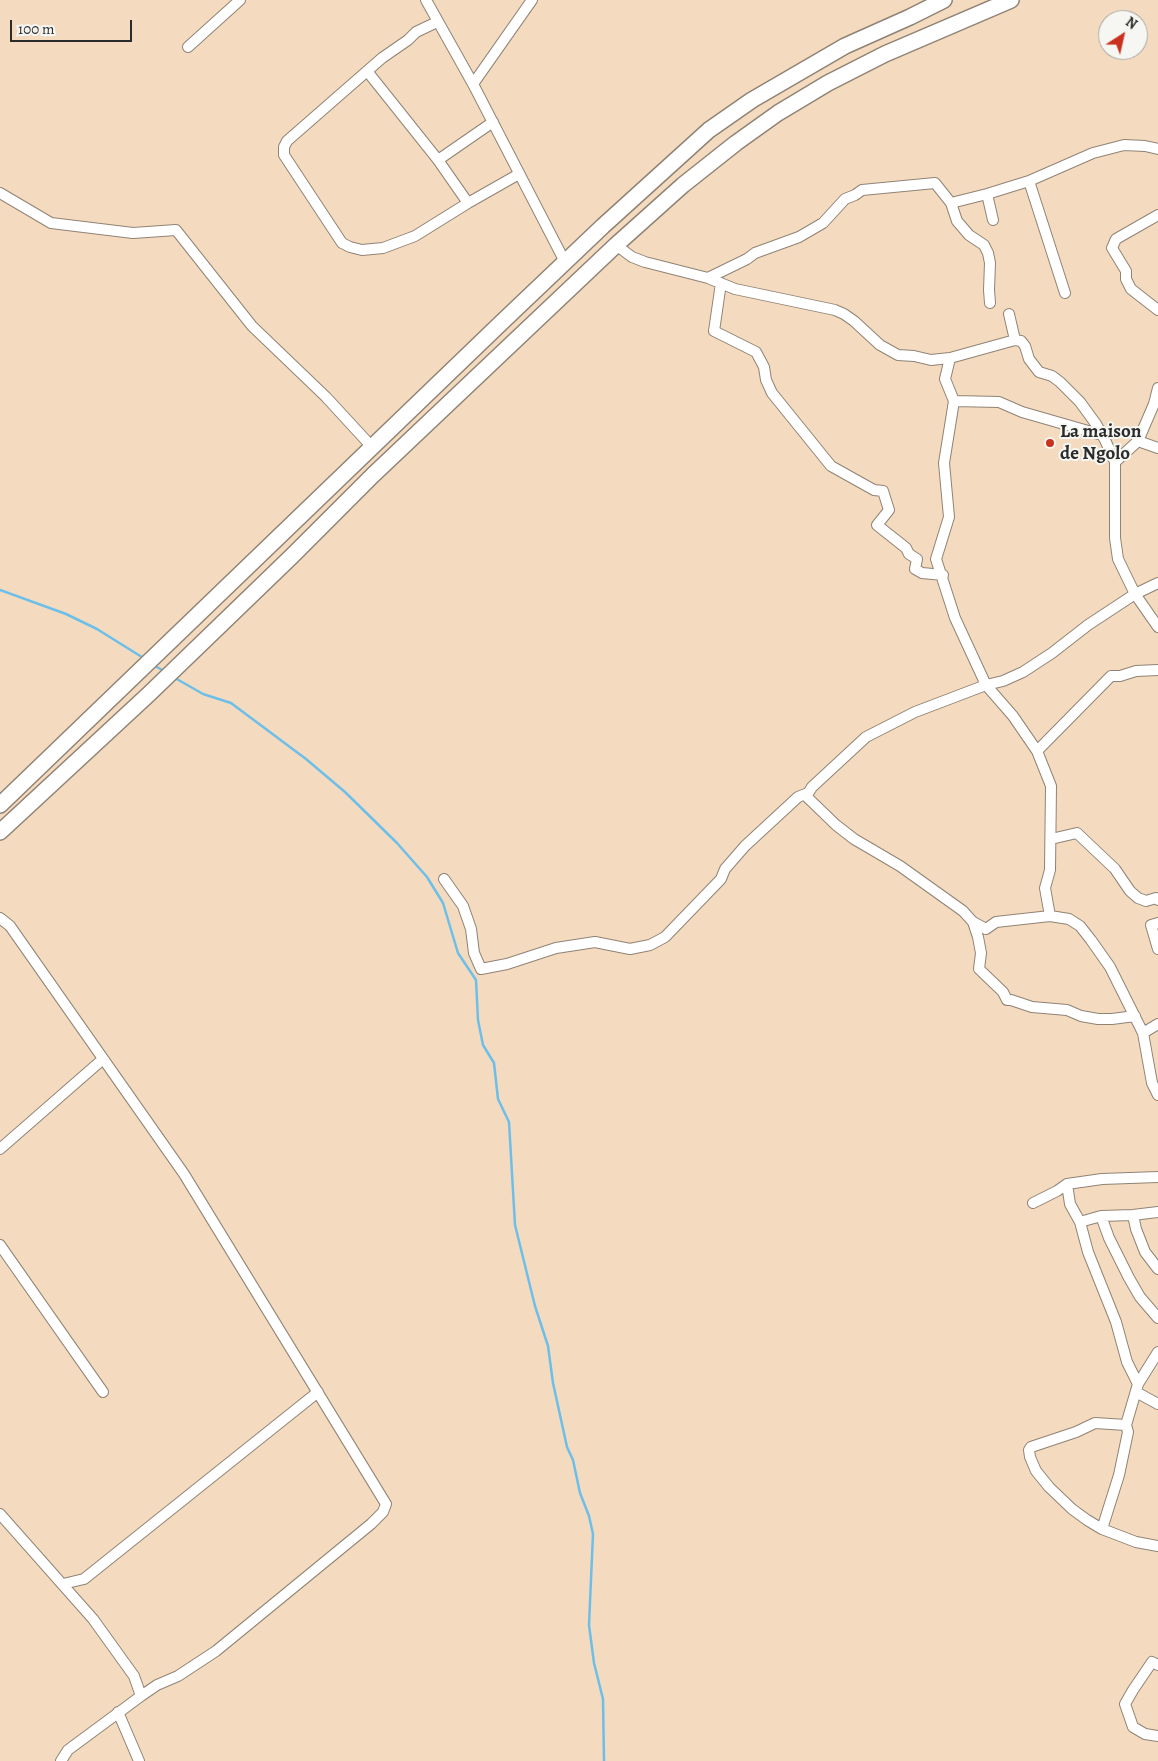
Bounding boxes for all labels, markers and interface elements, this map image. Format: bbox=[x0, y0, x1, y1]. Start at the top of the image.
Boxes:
scale bar bbox=[12, 10, 135, 42]
north arrow bbox=[1098, 10, 1148, 60]
text: N bbox=[1122, 12, 1141, 34]
text: 100 m bbox=[18, 19, 55, 39]
place label: La maison de Ngolo bbox=[1060, 421, 1141, 465]
marker: La maison de Ngolo bbox=[1044, 437, 1056, 449]

